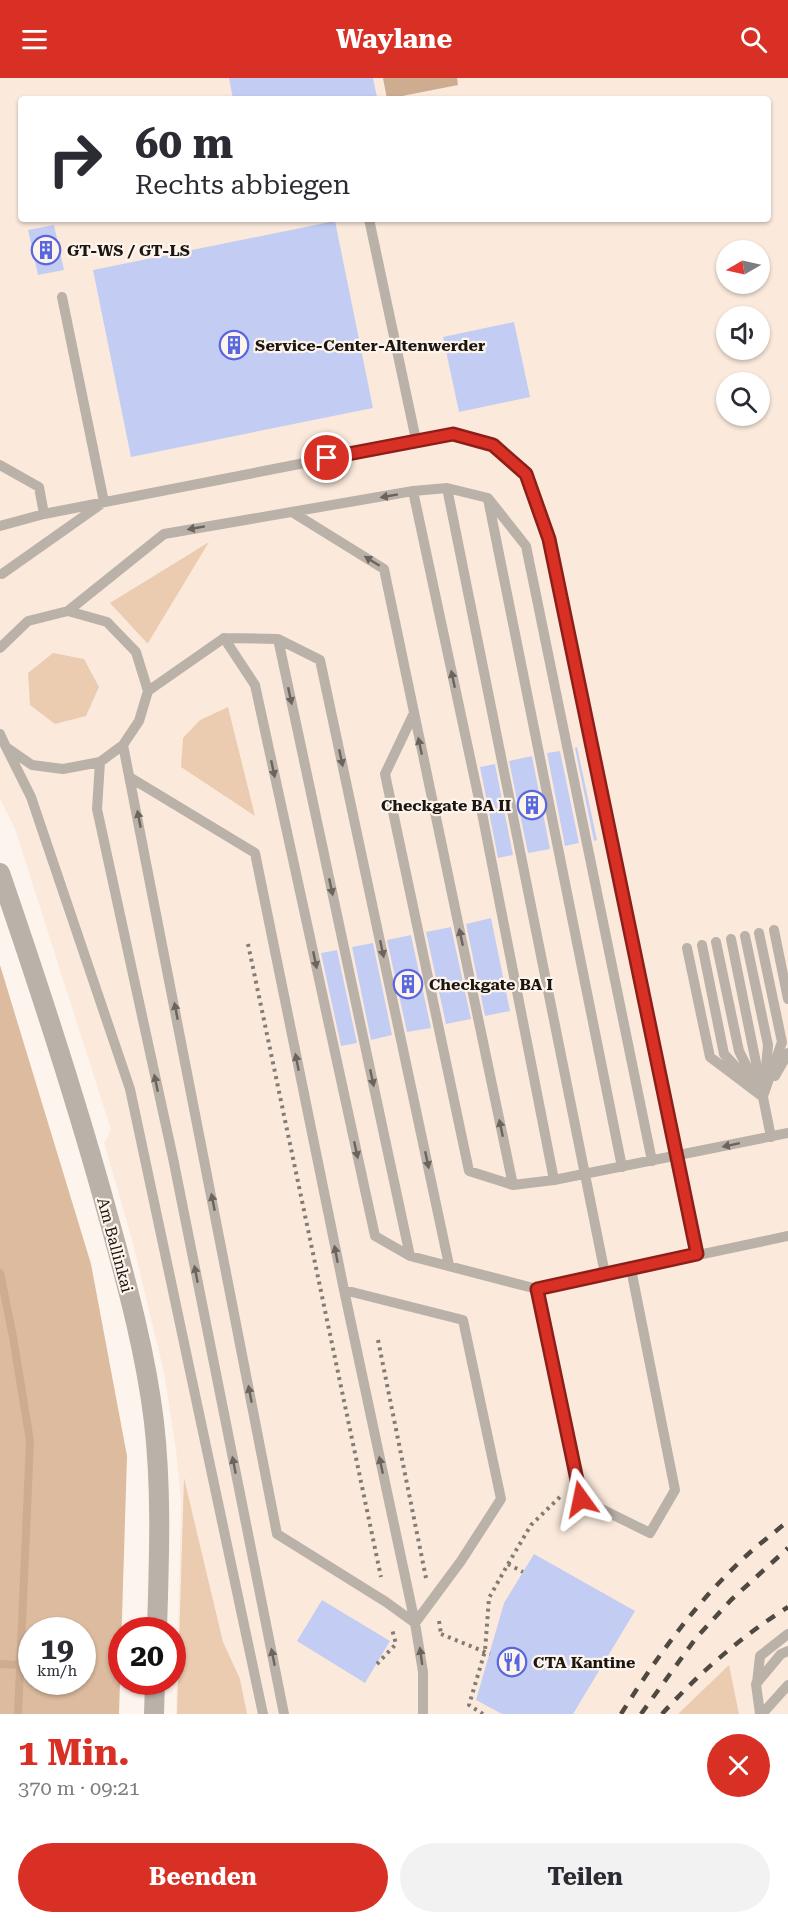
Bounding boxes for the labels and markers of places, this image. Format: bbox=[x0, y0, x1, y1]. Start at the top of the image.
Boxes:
building icon: GT-WS / GT-LS bbox=[30, 234, 62, 266]
place label: GT-WS / GT-LS bbox=[67, 241, 190, 260]
building icon: Service-Center-Altenwerder bbox=[218, 329, 250, 361]
place label: Service-Center-Altenwerder bbox=[255, 336, 485, 355]
pin bbox=[301, 432, 352, 483]
building icon: Checkgate BA II bbox=[516, 789, 548, 821]
place label: Checkgate BA II bbox=[381, 796, 511, 815]
building icon: Checkgate BA I bbox=[392, 968, 424, 1000]
place label: Checkgate BA I bbox=[429, 975, 553, 994]
restaurant icon: CTA Kantine bbox=[496, 1646, 528, 1678]
place label: CTA Kantine bbox=[533, 1653, 635, 1672]

